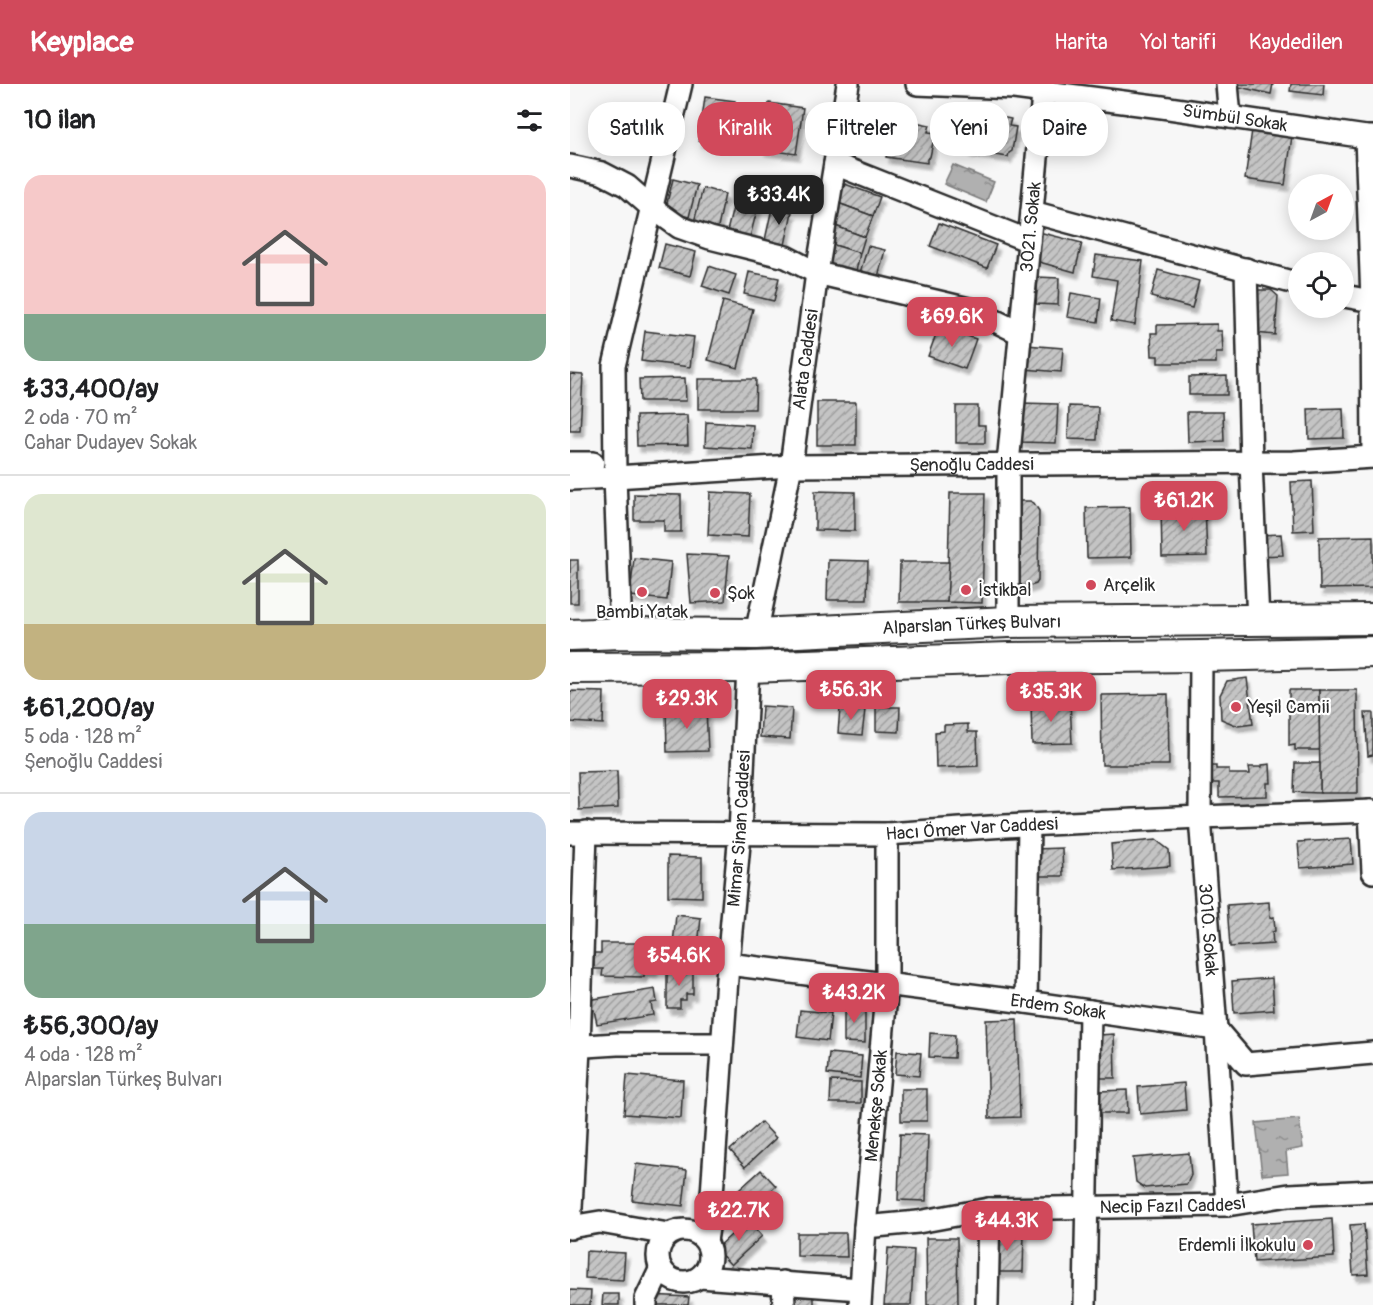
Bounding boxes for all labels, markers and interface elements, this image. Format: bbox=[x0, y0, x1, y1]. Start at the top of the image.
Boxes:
text: Keyplace bbox=[30, 25, 134, 60]
text: Harita bbox=[1054, 29, 1108, 56]
text: Yol tarifi bbox=[1141, 29, 1216, 56]
text: Kaydedilen bbox=[1249, 29, 1343, 56]
street label: Sümbül Sokak bbox=[1181, 99, 1289, 137]
chip: Satılık bbox=[588, 102, 685, 156]
chip: Kiralık bbox=[697, 102, 793, 156]
chip: Filtreler bbox=[805, 102, 918, 156]
chip: Yeni bbox=[930, 102, 1009, 156]
chip: Daire bbox=[1021, 102, 1108, 156]
text: 10 ilan bbox=[24, 104, 96, 136]
icon: filters bbox=[513, 104, 546, 137]
north arrow bbox=[1288, 174, 1354, 240]
map controls bbox=[1288, 174, 1354, 318]
pin: ₺33.4K bbox=[730, 175, 828, 226]
street label: 3021. Sokak bbox=[1015, 180, 1047, 273]
text: ₺33.4K bbox=[748, 182, 810, 207]
icon: home bbox=[231, 214, 339, 322]
button: locate bbox=[1288, 252, 1354, 318]
pin: ₺69.6K bbox=[903, 297, 1001, 348]
text: ₺69.6K bbox=[921, 304, 983, 329]
street label: Alata Caddesi bbox=[788, 308, 824, 412]
text: ₺33,400/ay bbox=[24, 373, 158, 405]
text: 2 oda · 70 m² bbox=[24, 405, 138, 430]
text: Cahar Dudayev Sokak bbox=[24, 430, 197, 455]
street label: Şenoğlu Caddesi bbox=[909, 453, 1034, 477]
pin: ₺61.2K bbox=[1135, 481, 1233, 532]
text: ₺61.2K bbox=[1154, 488, 1214, 513]
icon: home bbox=[231, 533, 339, 641]
place label: Arçelik bbox=[1103, 574, 1156, 597]
marker: Arçelik bbox=[1084, 578, 1098, 592]
place label: İstikbal bbox=[978, 579, 1031, 602]
place label: Şok bbox=[727, 582, 755, 605]
marker: İstikbal bbox=[959, 583, 973, 597]
marker: Bambi Yatak bbox=[635, 585, 649, 599]
marker: Şok bbox=[708, 586, 722, 600]
place label: Bambi Yatak bbox=[596, 601, 689, 624]
street label: Alparslan Türkeş Bulvarı bbox=[882, 611, 1061, 640]
pin: ₺56.3K bbox=[802, 670, 900, 721]
pin: ₺35.3K bbox=[1002, 672, 1100, 723]
text: ₺56.3K bbox=[820, 677, 882, 702]
pin: ₺29.3K bbox=[638, 679, 736, 730]
text: ₺35.3K bbox=[1020, 679, 1082, 704]
text: ₺29.3K bbox=[656, 686, 718, 711]
text: ₺61,200/ay bbox=[24, 692, 154, 724]
place label: Yeşil Camii bbox=[1247, 696, 1329, 719]
marker: Yeşil Camii bbox=[1229, 700, 1243, 714]
text: 5 oda · 128 m² bbox=[24, 724, 142, 749]
text: Şenoğlu Caddesi bbox=[24, 749, 162, 774]
street label: Mimar Sinan Caddesi bbox=[722, 750, 756, 908]
street label: Hacı Ömer Var Caddesi bbox=[885, 813, 1059, 846]
icon: home bbox=[231, 851, 339, 959]
street label: 3010. Sokak bbox=[1193, 882, 1223, 977]
pin: ₺54.6K bbox=[630, 936, 728, 987]
text: ₺54.6K bbox=[648, 943, 710, 968]
pin: ₺43.2K bbox=[805, 973, 903, 1024]
text: ₺43.2K bbox=[823, 980, 885, 1005]
street label: Erdem Sokak bbox=[1009, 989, 1108, 1025]
text: ₺56,300/ay bbox=[24, 1010, 158, 1042]
text: 4 oda · 128 m² bbox=[24, 1042, 143, 1067]
street label: Menekşe Sokak bbox=[860, 1048, 893, 1163]
text: Alparslan Türkeş Bulvarı bbox=[24, 1067, 223, 1092]
pin: ₺22.7K bbox=[690, 1191, 788, 1242]
street label: Necip Fazıl Caddesi bbox=[1100, 1191, 1247, 1219]
text: ₺22.7K bbox=[708, 1198, 770, 1223]
pin: ₺44.3K bbox=[958, 1201, 1056, 1252]
text: ₺44.3K bbox=[976, 1208, 1038, 1233]
place label: Erdemli İlkokulu bbox=[1178, 1234, 1296, 1257]
marker: Erdemli İlkokulu bbox=[1301, 1238, 1315, 1252]

